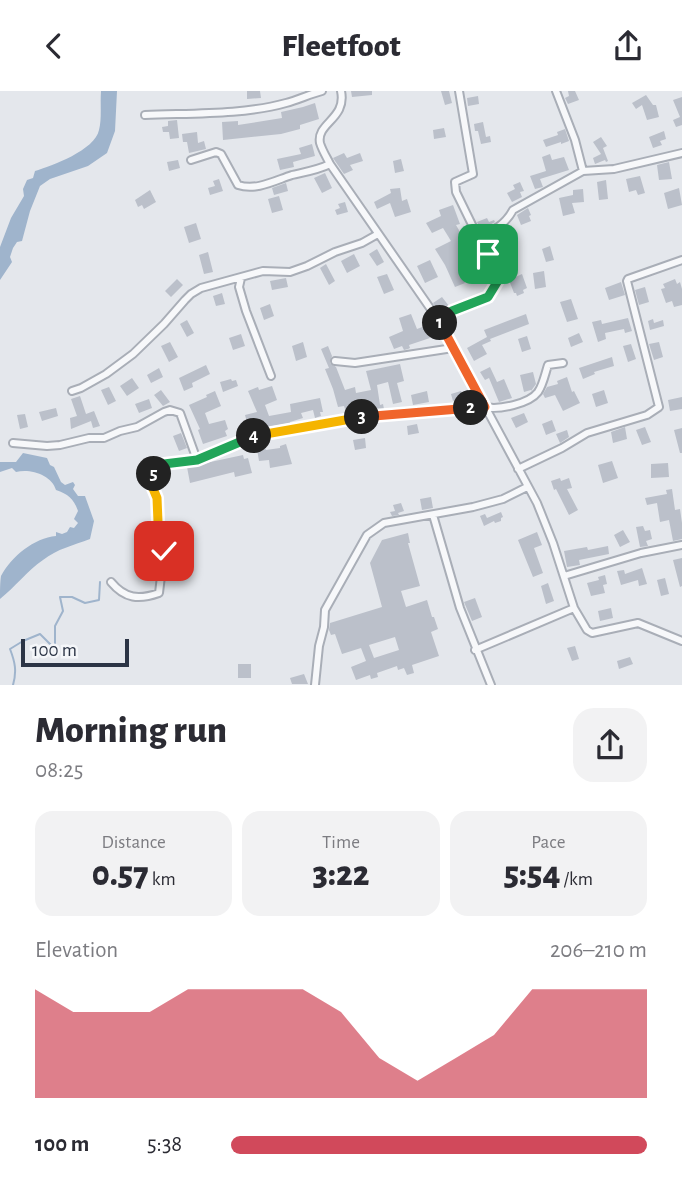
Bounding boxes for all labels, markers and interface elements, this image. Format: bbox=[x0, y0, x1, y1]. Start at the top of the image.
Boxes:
icon: back bbox=[35, 27, 73, 65]
icon: share bbox=[609, 27, 647, 65]
text: Fleetfoot bbox=[281, 30, 401, 62]
pin bbox=[458, 224, 518, 284]
icon: arrive bbox=[469, 235, 507, 273]
pin: 1 bbox=[422, 306, 458, 341]
text: 1 bbox=[436, 313, 443, 332]
pin: 2 bbox=[454, 391, 489, 425]
text: 2 bbox=[466, 398, 475, 417]
pin: 3 bbox=[344, 399, 380, 435]
text: 3 bbox=[357, 407, 366, 426]
pin: 4 bbox=[236, 419, 272, 453]
text: 4 bbox=[249, 426, 258, 445]
pin: 5 bbox=[136, 457, 172, 491]
text: 5 bbox=[149, 464, 158, 483]
pin bbox=[134, 521, 194, 581]
icon: check bbox=[145, 532, 183, 570]
scale bar bbox=[21, 635, 130, 667]
text: 100 m bbox=[32, 641, 77, 660]
button: share bbox=[573, 708, 647, 782]
text: Morning run bbox=[35, 712, 227, 750]
text: 08:25 bbox=[35, 759, 83, 782]
text: Distance bbox=[101, 833, 166, 852]
text: Time bbox=[322, 833, 360, 852]
text: Pace bbox=[531, 833, 565, 852]
text: 0.57 bbox=[92, 857, 149, 892]
text: 3:22 bbox=[313, 857, 369, 892]
text: 5:54 bbox=[504, 857, 560, 892]
text: km bbox=[149, 870, 176, 889]
text: /km bbox=[560, 870, 593, 889]
text: Elevation bbox=[35, 939, 118, 962]
text: 206–210 m bbox=[550, 939, 647, 962]
text: 100 m bbox=[35, 1133, 89, 1156]
text: 5:38 bbox=[147, 1133, 182, 1156]

